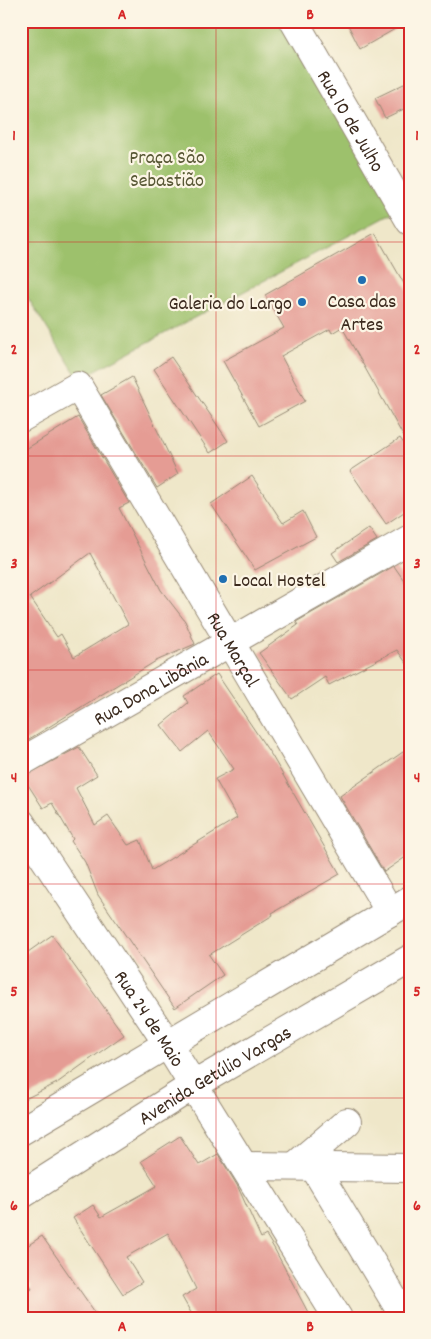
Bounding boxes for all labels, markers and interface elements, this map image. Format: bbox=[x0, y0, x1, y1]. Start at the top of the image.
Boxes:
text: A bbox=[118, 4, 127, 27]
text: B bbox=[306, 4, 314, 27]
street label: Rua 10 de Julho bbox=[308, 66, 390, 178]
text: 1 bbox=[12, 125, 16, 148]
text: 1 bbox=[415, 125, 419, 148]
park label: Praça São Sebastião bbox=[129, 145, 205, 196]
marker: Casa das Artes bbox=[356, 274, 368, 286]
place label: Casa das Artes bbox=[328, 289, 396, 340]
place label: Galeria do Largo bbox=[168, 291, 292, 319]
marker: Galeria do Largo bbox=[296, 296, 308, 308]
text: 2 bbox=[11, 339, 18, 362]
text: 2 bbox=[414, 339, 421, 362]
text: 3 bbox=[10, 553, 18, 576]
text: 3 bbox=[413, 553, 421, 576]
place label: Local Hostel bbox=[233, 568, 326, 596]
marker: Local Hostel bbox=[217, 573, 229, 585]
street label: Rua Marçal bbox=[198, 608, 265, 693]
street label: Rua Dona Libânia bbox=[89, 646, 215, 734]
text: 4 bbox=[11, 767, 17, 790]
text: 4 bbox=[414, 767, 420, 790]
street label: Rua 24 de Maio bbox=[106, 966, 190, 1073]
text: 5 bbox=[10, 981, 18, 1004]
text: 5 bbox=[413, 981, 421, 1004]
street label: Avenida Getúlio Vargas bbox=[134, 1020, 298, 1134]
text: 6 bbox=[10, 1195, 18, 1218]
text: 6 bbox=[413, 1195, 421, 1218]
text: A bbox=[118, 1316, 127, 1339]
text: B bbox=[306, 1316, 314, 1339]

